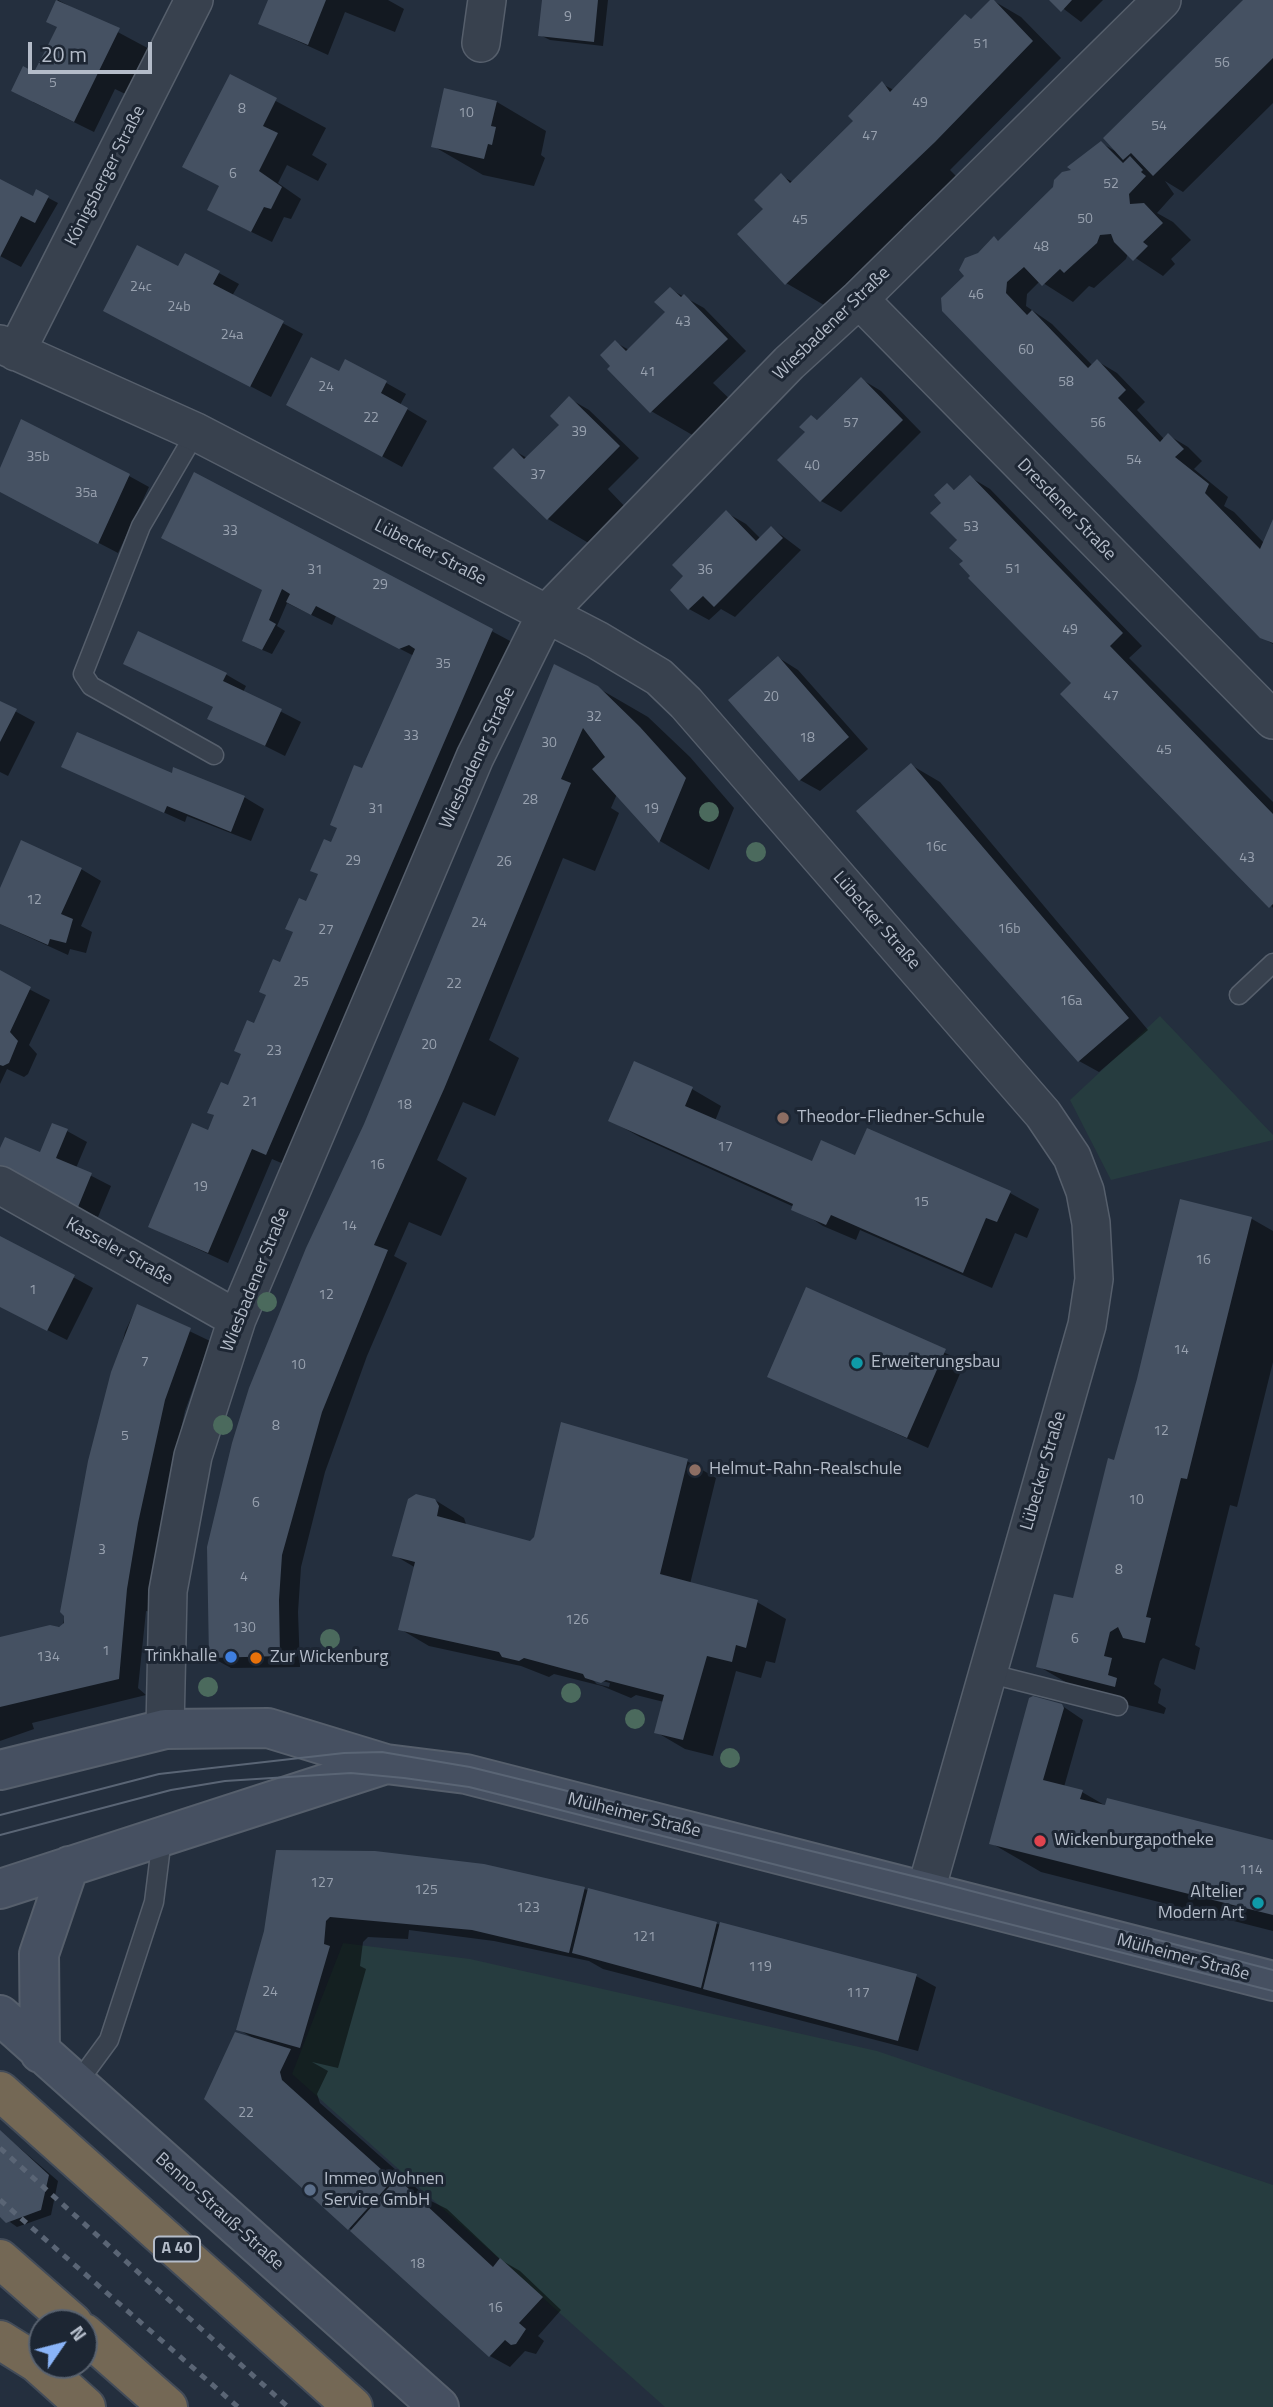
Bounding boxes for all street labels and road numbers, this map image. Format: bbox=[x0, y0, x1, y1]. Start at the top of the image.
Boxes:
street label: Königsberger Straße bbox=[61, 102, 151, 250]
street label: Wiesbadener Straße bbox=[769, 263, 895, 385]
street label: Dresdener Straße bbox=[1012, 455, 1120, 565]
street label: Lübecker Straße bbox=[370, 516, 490, 590]
street label: Wiesbadener Straße bbox=[436, 684, 520, 832]
street label: Lübecker Straße bbox=[828, 868, 924, 974]
street label: Wiesbadener Straße bbox=[217, 1205, 295, 1355]
street label: Kasseler Straße bbox=[62, 1214, 176, 1290]
street label: Lübecker Straße bbox=[1017, 1409, 1071, 1533]
street label: Mülheimer Straße bbox=[565, 1789, 703, 1843]
street label: Mülheimer Straße bbox=[1114, 1930, 1252, 1986]
street label: Benno-Strauß-Straße bbox=[150, 2149, 288, 2275]
road number: A 40 bbox=[154, 2236, 200, 2262]

